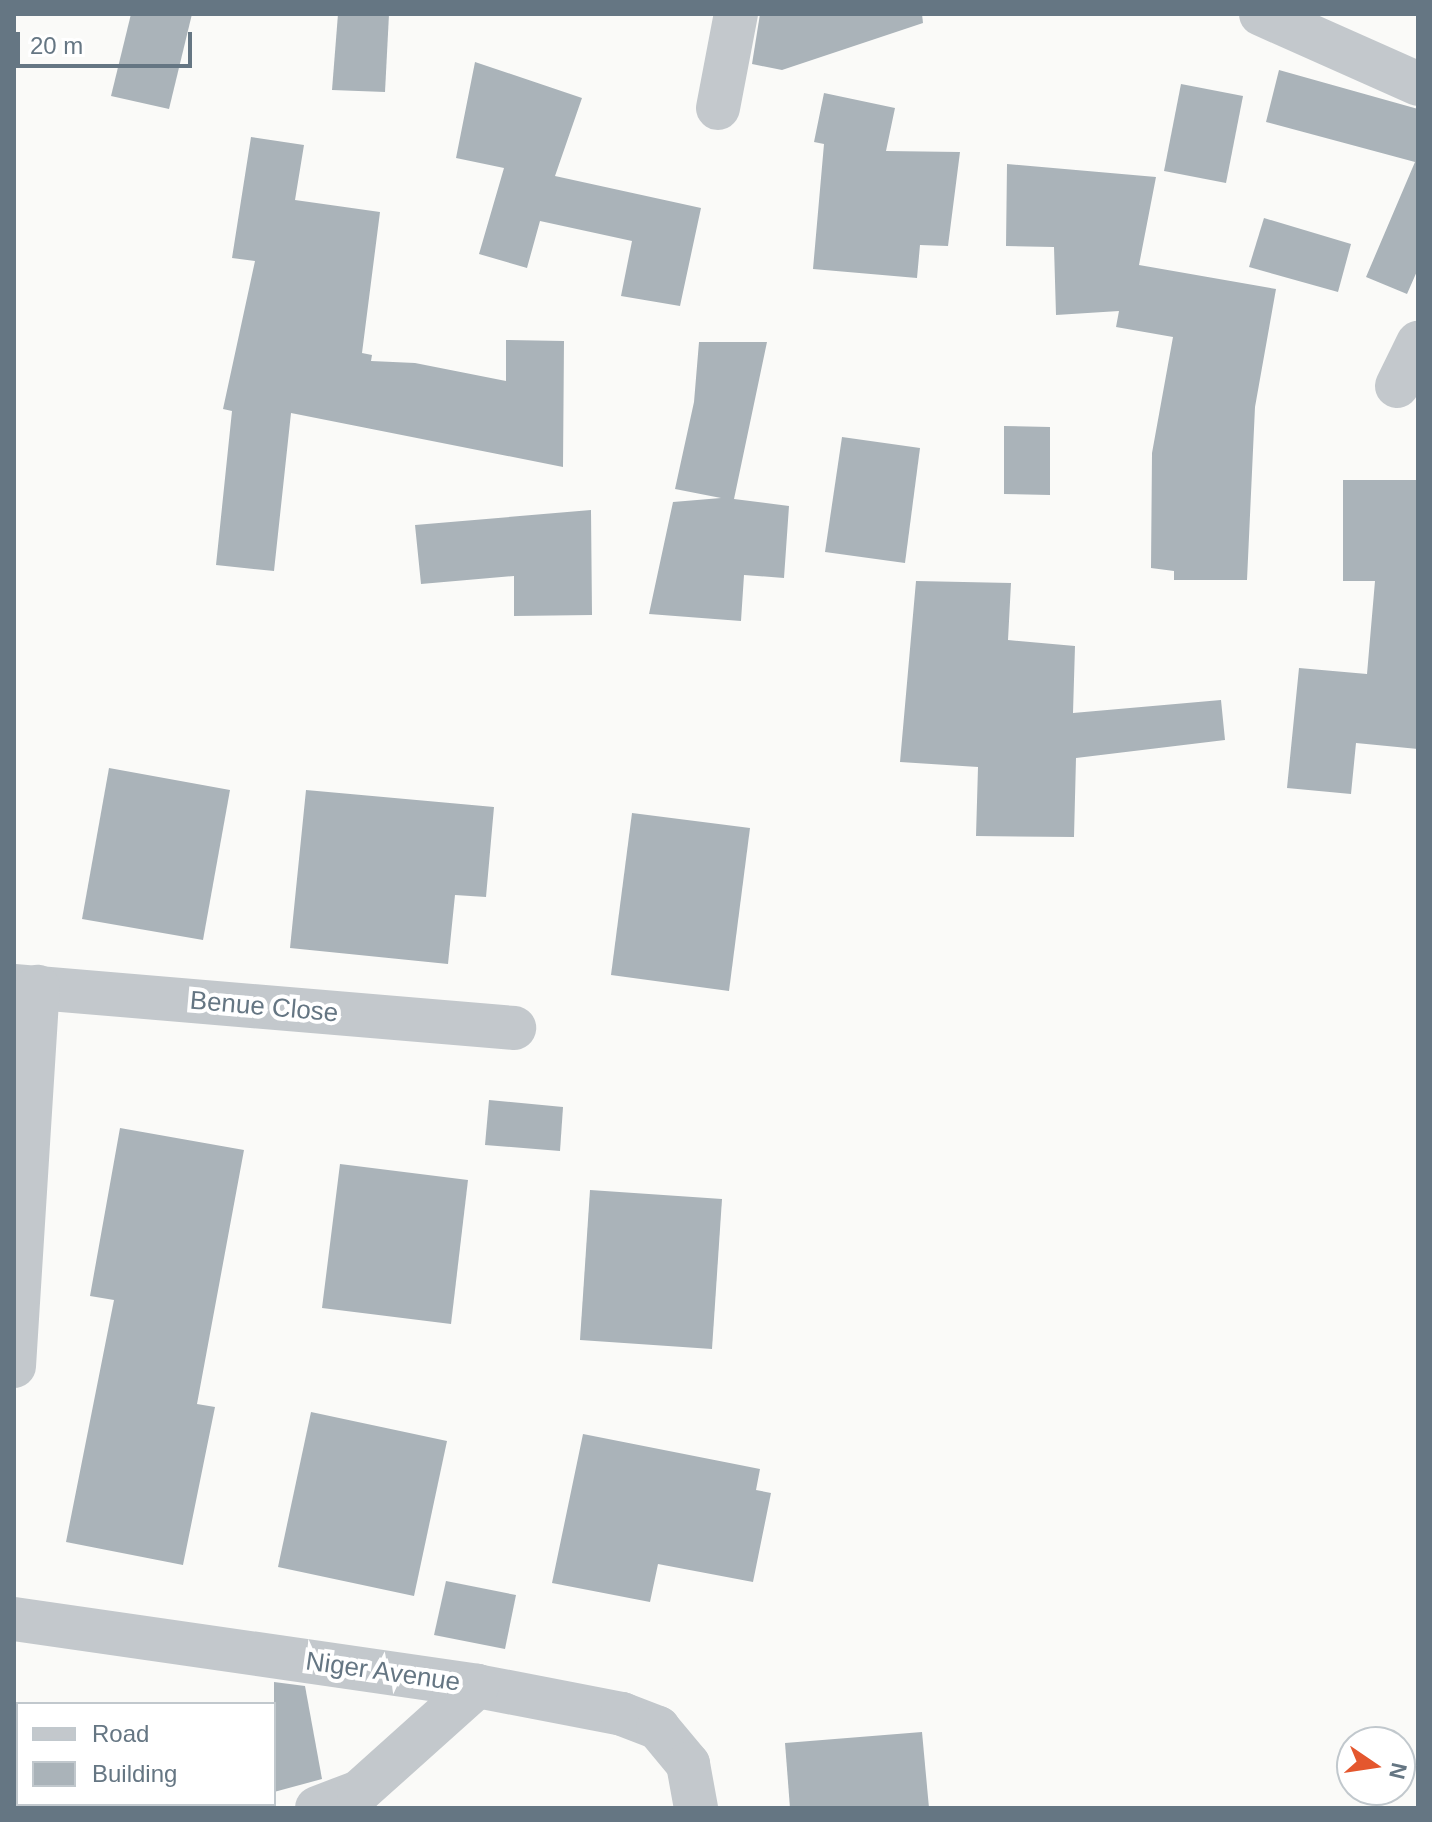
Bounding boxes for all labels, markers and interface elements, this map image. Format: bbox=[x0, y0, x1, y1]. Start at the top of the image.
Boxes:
scale bar bbox=[20, 16, 196, 66]
text: 20 m bbox=[30, 32, 83, 59]
street label: Benue Close bbox=[188, 985, 340, 1029]
street label: Niger Avenue bbox=[303, 1646, 463, 1698]
legend bbox=[16, 1702, 276, 1806]
text: Road bbox=[92, 1720, 149, 1747]
north arrow bbox=[1336, 1726, 1416, 1806]
text: Building bbox=[92, 1760, 177, 1787]
text: N bbox=[1384, 1761, 1412, 1782]

